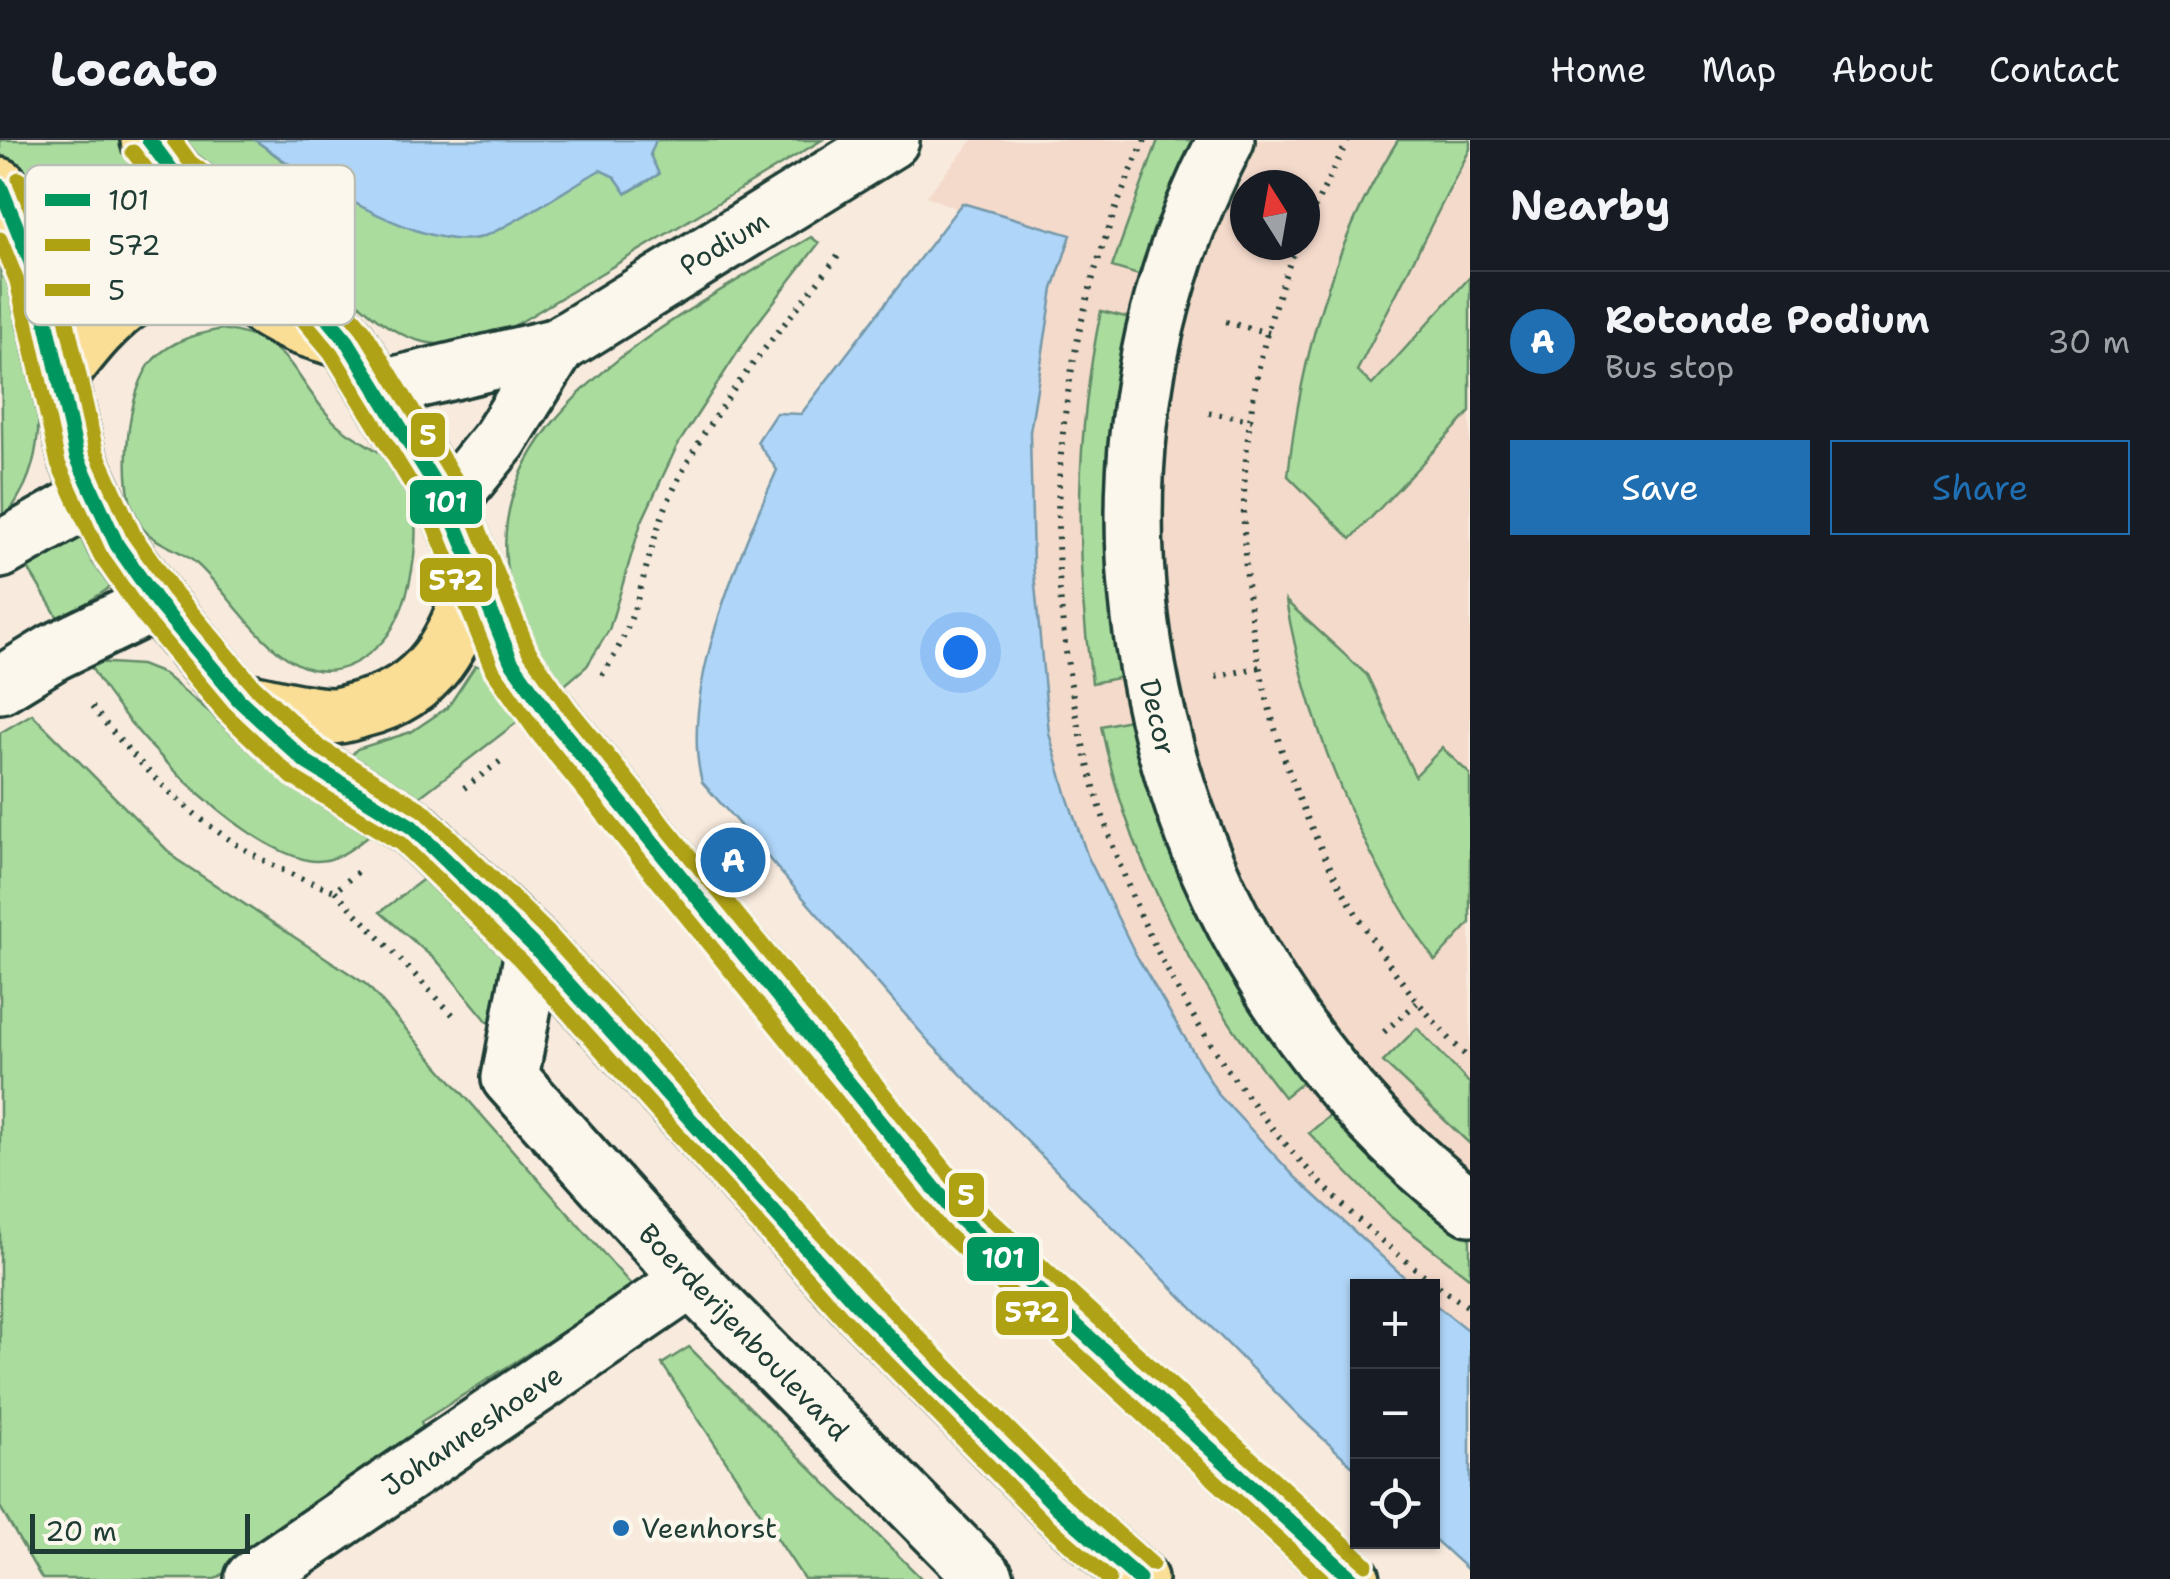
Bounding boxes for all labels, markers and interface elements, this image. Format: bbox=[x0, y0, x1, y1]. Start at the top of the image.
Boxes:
text: Locato bbox=[50, 37, 218, 101]
text: Home bbox=[1550, 46, 1646, 93]
text: Map bbox=[1701, 46, 1776, 93]
text: About bbox=[1831, 46, 1934, 93]
text: Contact bbox=[1989, 46, 2120, 93]
legend bbox=[25, 165, 355, 325]
north arrow bbox=[1230, 170, 1320, 260]
text: Nearby bbox=[1510, 177, 1670, 233]
text: 101 bbox=[108, 181, 149, 219]
street label: Podium bbox=[672, 202, 776, 284]
text: 572 bbox=[108, 226, 161, 264]
text: 5 bbox=[108, 271, 125, 309]
text: Rotonde Podium bbox=[1605, 294, 1930, 345]
text: A bbox=[1530, 320, 1555, 363]
text: 30 m bbox=[2047, 320, 2130, 363]
text: Bus stop bbox=[1605, 345, 1734, 388]
line badge: 5 bbox=[409, 411, 447, 459]
text: 5 bbox=[419, 416, 437, 454]
button: Save bbox=[1510, 440, 1810, 535]
button: Share bbox=[1830, 440, 2130, 535]
line badge: 101 bbox=[408, 478, 484, 526]
text: 101 bbox=[424, 483, 468, 521]
line badge: 572 bbox=[418, 556, 494, 604]
text: 572 bbox=[429, 561, 483, 599]
your location bbox=[935, 627, 986, 678]
street label: Decor bbox=[1131, 675, 1185, 759]
pin: A bbox=[700, 822, 766, 898]
line badge: 5 bbox=[947, 1171, 986, 1219]
text: 5 bbox=[957, 1176, 975, 1214]
street label: Boerderijenboulevard bbox=[630, 1215, 858, 1449]
line badge: 101 bbox=[965, 1235, 1041, 1283]
text: 101 bbox=[981, 1239, 1025, 1277]
map controls bbox=[1350, 1279, 1440, 1549]
button: + bbox=[1350, 1279, 1440, 1369]
line badge: 572 bbox=[994, 1289, 1070, 1337]
text: 572 bbox=[1005, 1293, 1059, 1331]
street label: Johanneshoeve bbox=[374, 1355, 570, 1505]
button: − bbox=[1350, 1369, 1440, 1459]
button: locate bbox=[1350, 1459, 1440, 1549]
scale bar bbox=[30, 1509, 250, 1554]
place label: Veenhorst bbox=[641, 1509, 777, 1547]
text: 20 m bbox=[45, 1512, 117, 1550]
marker: Veenhorst bbox=[610, 1517, 632, 1539]

